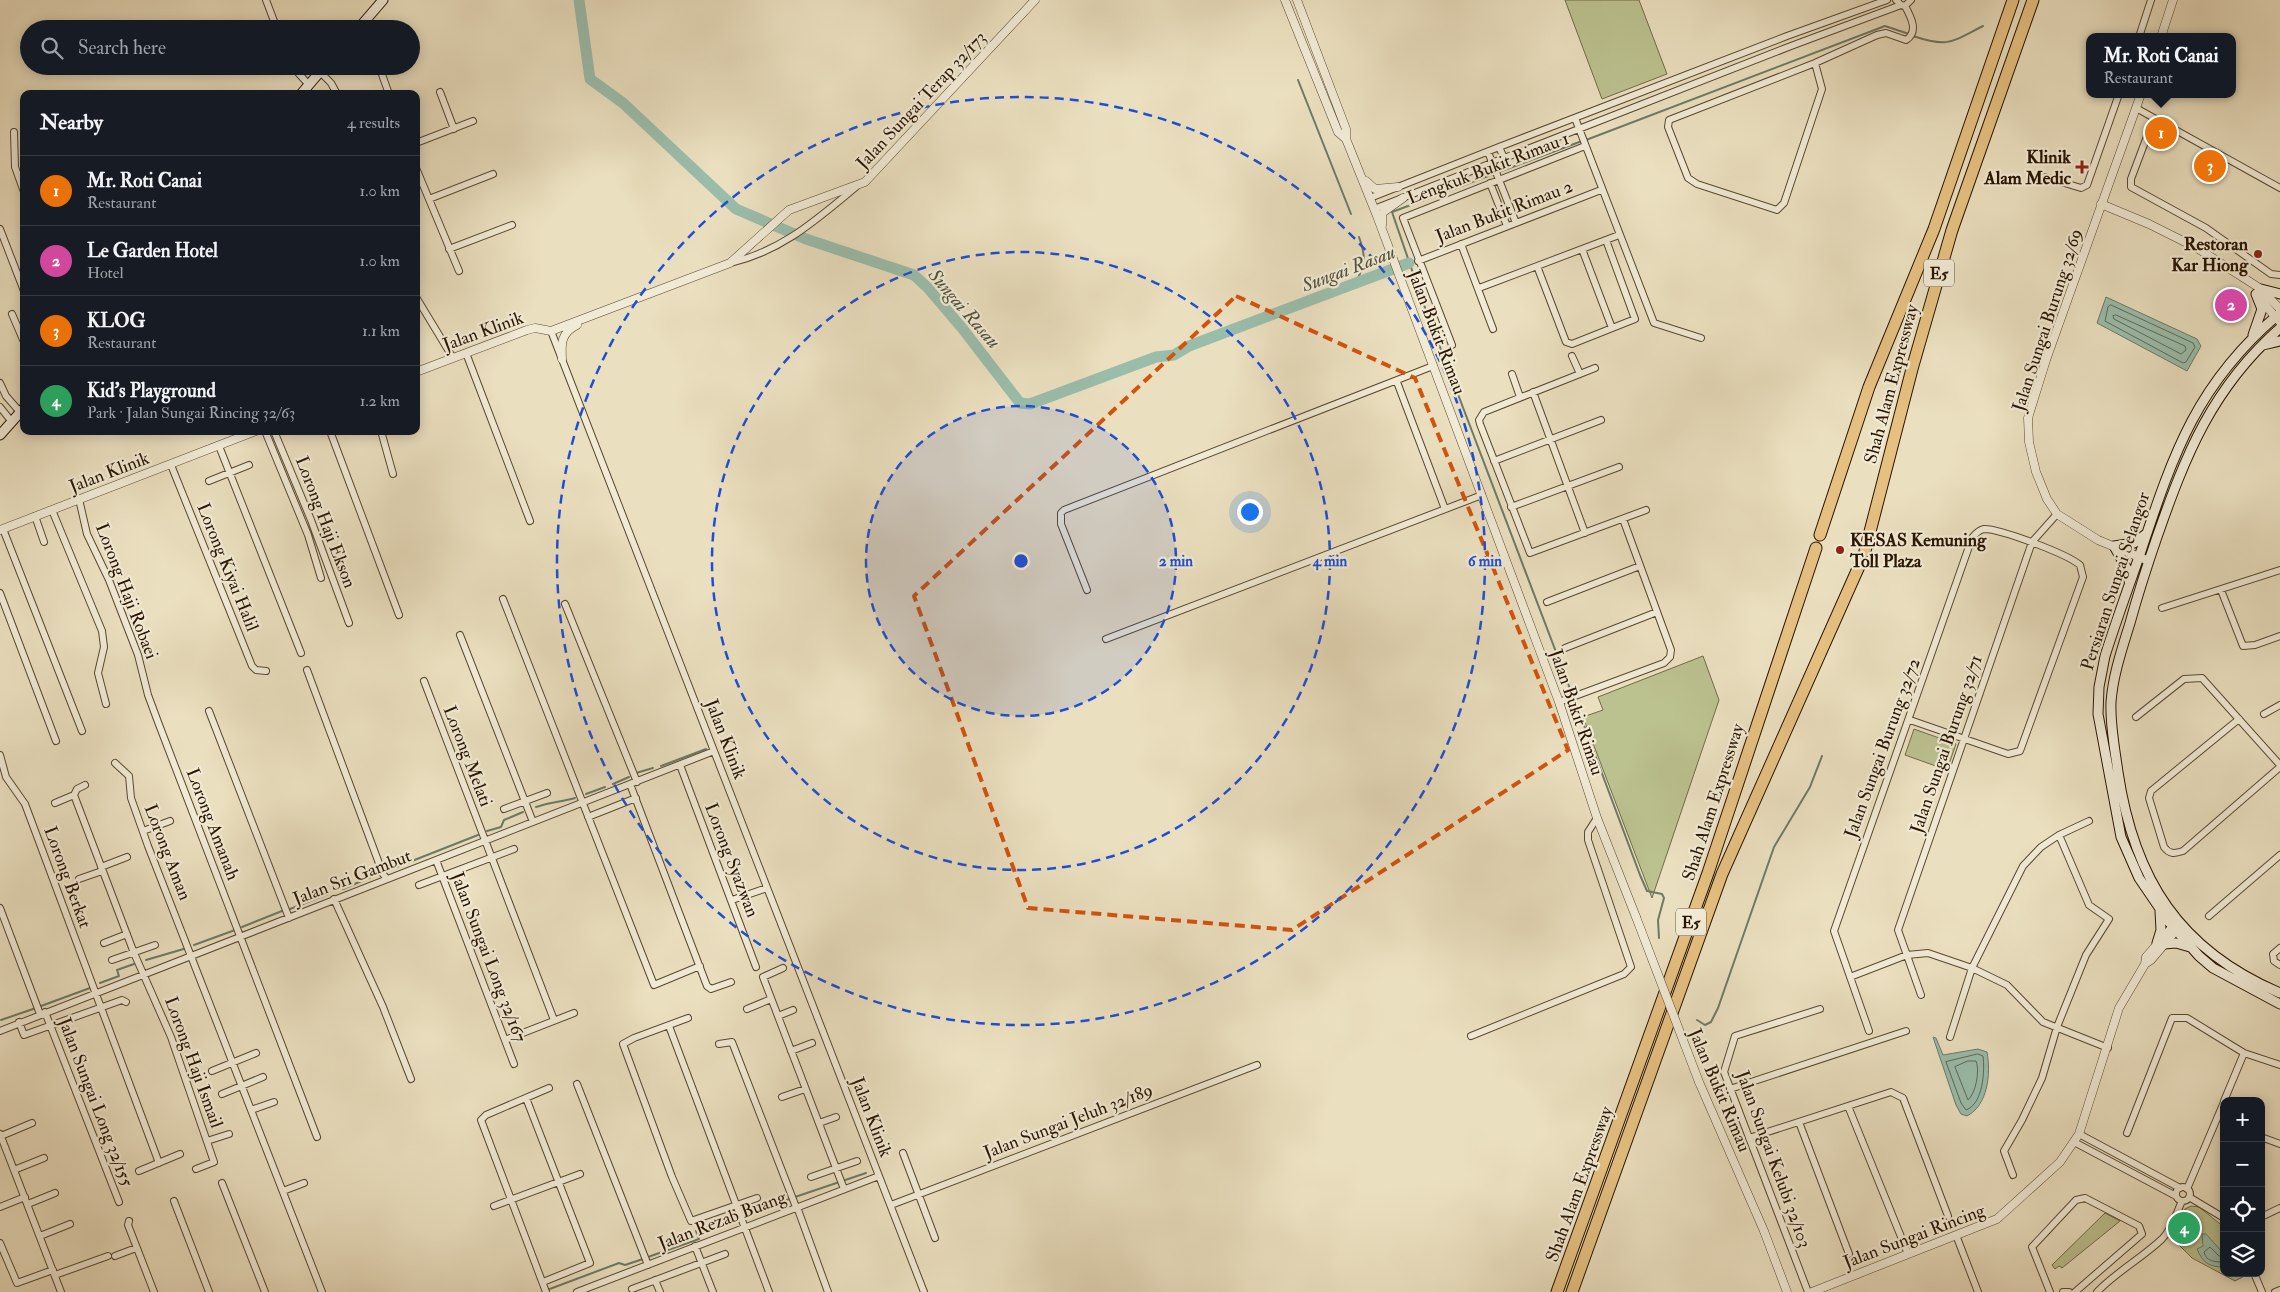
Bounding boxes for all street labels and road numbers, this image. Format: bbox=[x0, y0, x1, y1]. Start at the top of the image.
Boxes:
street label: Jalan Sungai Terap 32/173 bbox=[851, 26, 991, 175]
street label: Lengkuk Bukit Rimau 1 bbox=[1404, 127, 1572, 210]
street label: Jalan Bukit Rimau 2 bbox=[1432, 175, 1576, 248]
street label: Jalan Sungai Burung 32/69 bbox=[2007, 226, 2088, 415]
road number: E5 bbox=[1924, 260, 1954, 286]
street label: Jalan Bukit Rimau bbox=[1402, 266, 1471, 398]
street label: Shah Alam Expressway bbox=[1859, 301, 1924, 466]
street label: Jalan Klinik bbox=[439, 306, 527, 357]
street label: Jalan Klinik bbox=[65, 447, 153, 499]
street label: Lorong Haji Ekson bbox=[290, 453, 361, 591]
street label: Persiaran Sungai Selangor bbox=[2076, 489, 2155, 673]
street label: Lorong Kiyai Halil bbox=[191, 500, 264, 635]
street label: Lorong Haji Robaei bbox=[90, 520, 163, 663]
street label: Jalan Bukit Rimau bbox=[1544, 645, 1609, 778]
street label: Jalan Sungai Burung 32/71 bbox=[1905, 652, 1988, 837]
street label: Jalan Sungai Burung 32/72 bbox=[1839, 655, 1926, 842]
street label: Jalan Klinik bbox=[699, 695, 751, 783]
street label: Lorong Melati bbox=[438, 702, 497, 810]
street label: Shah Alam Expressway bbox=[1677, 720, 1750, 884]
street label: Lorong Amanah bbox=[181, 765, 245, 884]
street label: Lorong Syazwan bbox=[699, 800, 764, 921]
street label: Lorong Aman bbox=[139, 801, 196, 903]
street label: Lorong Berkat bbox=[38, 823, 97, 931]
street label: Jalan Sri Gambut bbox=[289, 844, 415, 911]
street label: Jalan Sungai Long 32/167 bbox=[445, 868, 532, 1046]
road number: E5 bbox=[1676, 909, 1706, 936]
street label: Lorong Haji Ismail bbox=[159, 993, 228, 1131]
street label: Jalan Sungai Long 32/155 bbox=[52, 1013, 138, 1190]
street label: Jalan Bukit Rimau bbox=[1683, 1024, 1756, 1155]
street label: Jalan Sungai Kelubi 32/103 bbox=[1730, 1066, 1816, 1251]
street label: Jalan Klinik bbox=[845, 1073, 897, 1161]
street label: Jalan Sungai Jeluh 32/189 bbox=[980, 1079, 1156, 1165]
street label: Shah Alam Expressway bbox=[1541, 1102, 1619, 1265]
street label: Jalan Rezab Buang bbox=[654, 1185, 790, 1256]
street label: Jalan Sungai Rincing bbox=[1839, 1198, 1989, 1274]

